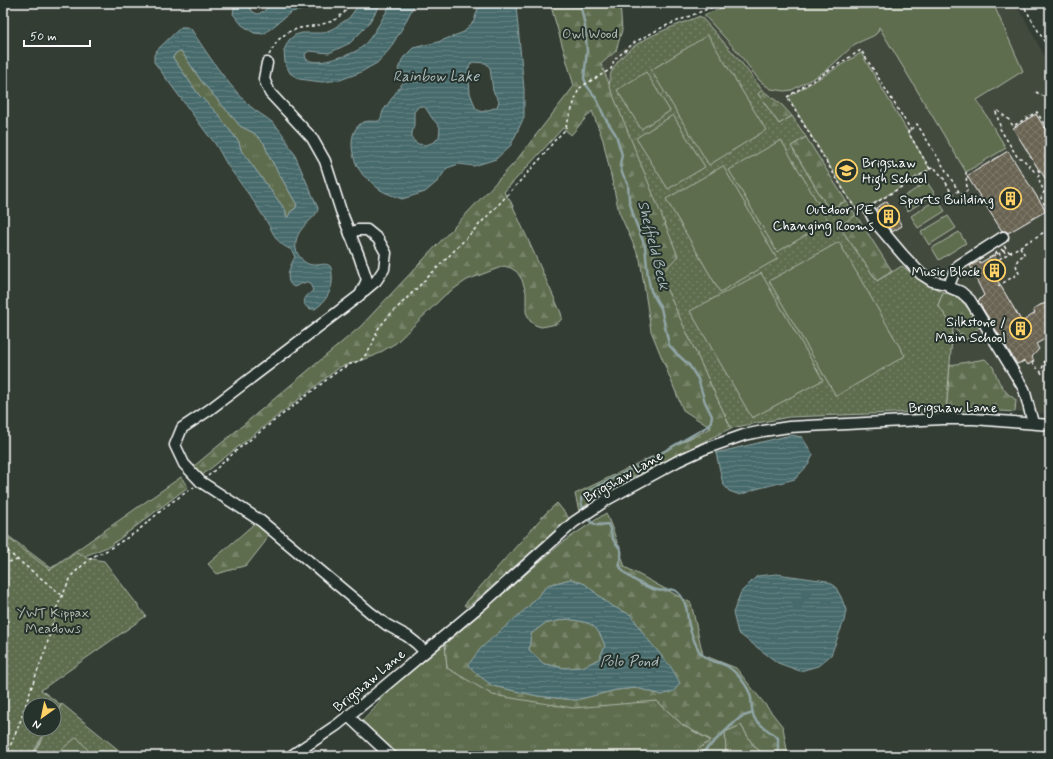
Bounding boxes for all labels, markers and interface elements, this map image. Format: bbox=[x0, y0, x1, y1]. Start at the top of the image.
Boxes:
scale bar bbox=[24, 22, 90, 48]
park label: Owl Wood bbox=[562, 25, 618, 43]
text: 50 m bbox=[30, 29, 57, 45]
water label: Rainbow Lake bbox=[393, 67, 480, 87]
place label: Brigshaw High School bbox=[862, 154, 927, 190]
school or university icon: Brigshaw High School bbox=[834, 157, 860, 183]
building icon: Sports Building bbox=[997, 186, 1023, 212]
place label: Sports Building bbox=[900, 191, 994, 209]
water label: Sheffield Beck bbox=[632, 199, 674, 292]
place label: Outdoor PE Changing Rooms bbox=[772, 201, 874, 236]
building icon: Outdoor PE Changing Rooms bbox=[876, 204, 902, 230]
building icon: Music Block bbox=[982, 258, 1008, 284]
place label: Music Block bbox=[911, 263, 980, 281]
place label: Silkstone / Main School bbox=[935, 313, 1006, 347]
building icon: Silkstone / Main School bbox=[1008, 316, 1034, 342]
street label: Brigshaw Lane bbox=[908, 399, 998, 418]
street label: Brigshaw Lane bbox=[580, 447, 667, 508]
park label: YWT Kippax Meadows bbox=[17, 604, 89, 638]
street label: Brigshaw Lane bbox=[330, 645, 410, 717]
water label: Polo Pond bbox=[600, 652, 659, 672]
north arrow bbox=[22, 697, 62, 737]
text: N bbox=[30, 717, 44, 732]

